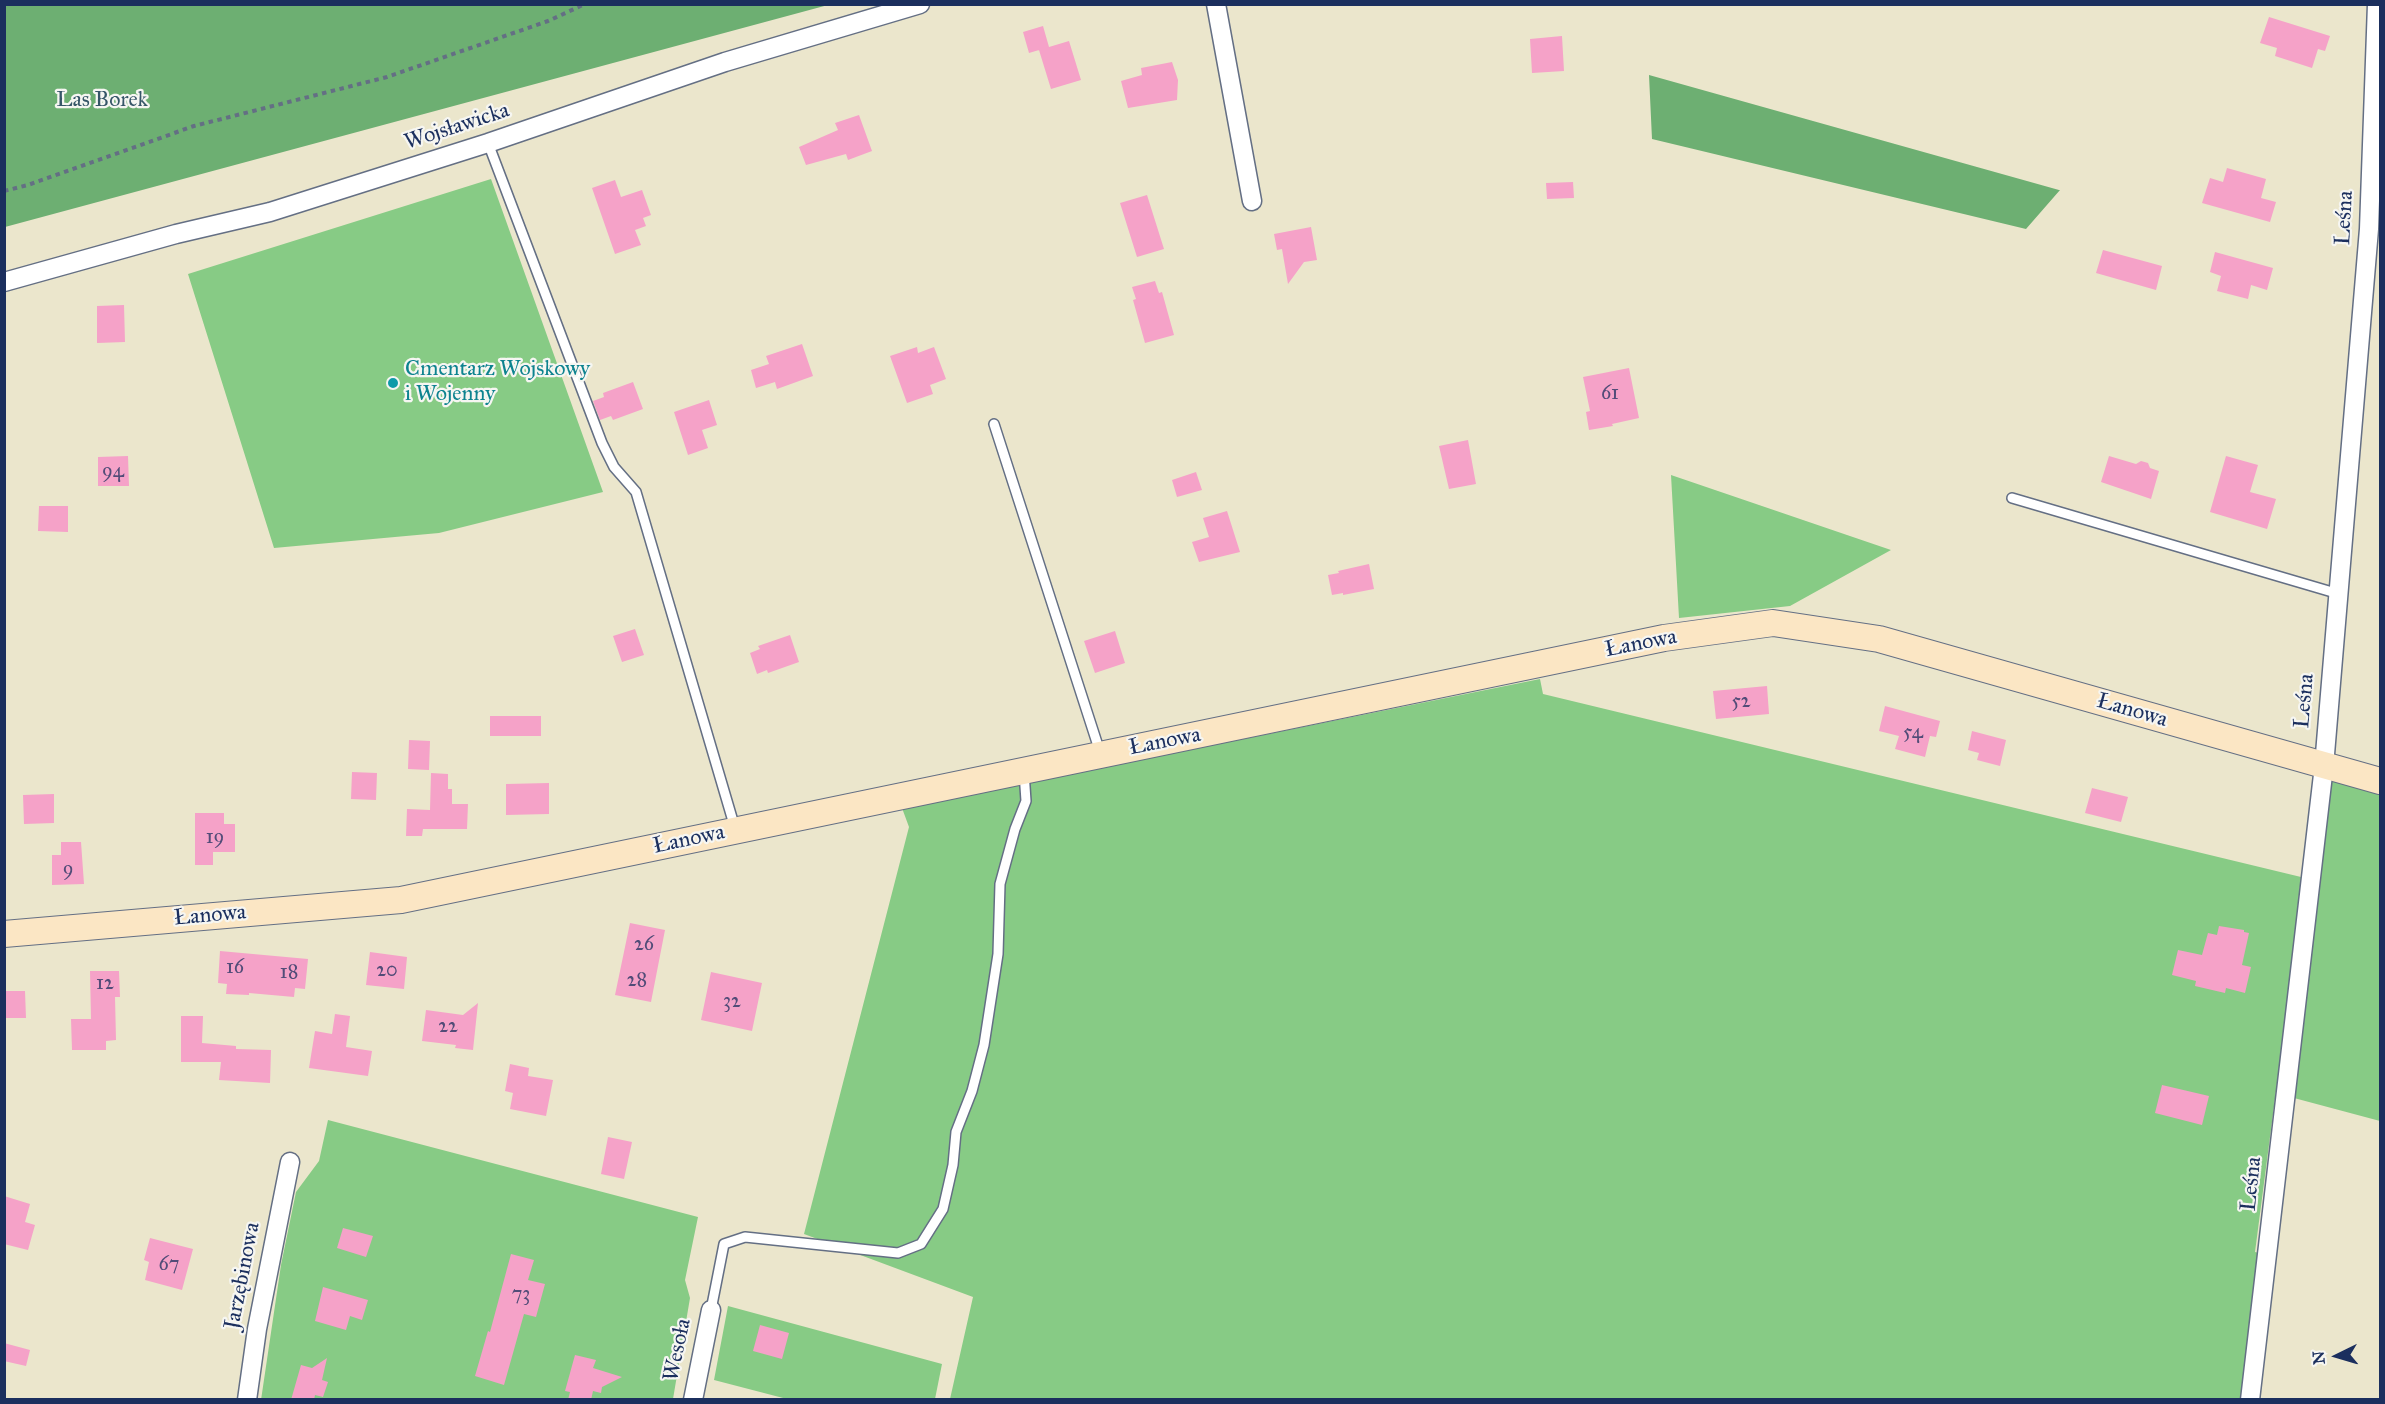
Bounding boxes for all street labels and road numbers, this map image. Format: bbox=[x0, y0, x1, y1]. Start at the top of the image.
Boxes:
street label: Wojsławicka bbox=[401, 98, 513, 156]
street label: Leśna bbox=[2330, 190, 2360, 246]
street label: Łanowa bbox=[1603, 624, 1679, 664]
street label: Leśna bbox=[2289, 673, 2321, 729]
street label: Łanowa bbox=[2094, 688, 2170, 734]
street label: Łanowa bbox=[1127, 722, 1203, 762]
street label: Łanowa bbox=[651, 820, 727, 860]
street label: Łanowa bbox=[173, 900, 247, 932]
street label: Leśna bbox=[2236, 1155, 2268, 1213]
street label: Jarzębinowa bbox=[220, 1220, 266, 1332]
street label: Wesoła bbox=[658, 1316, 698, 1384]

